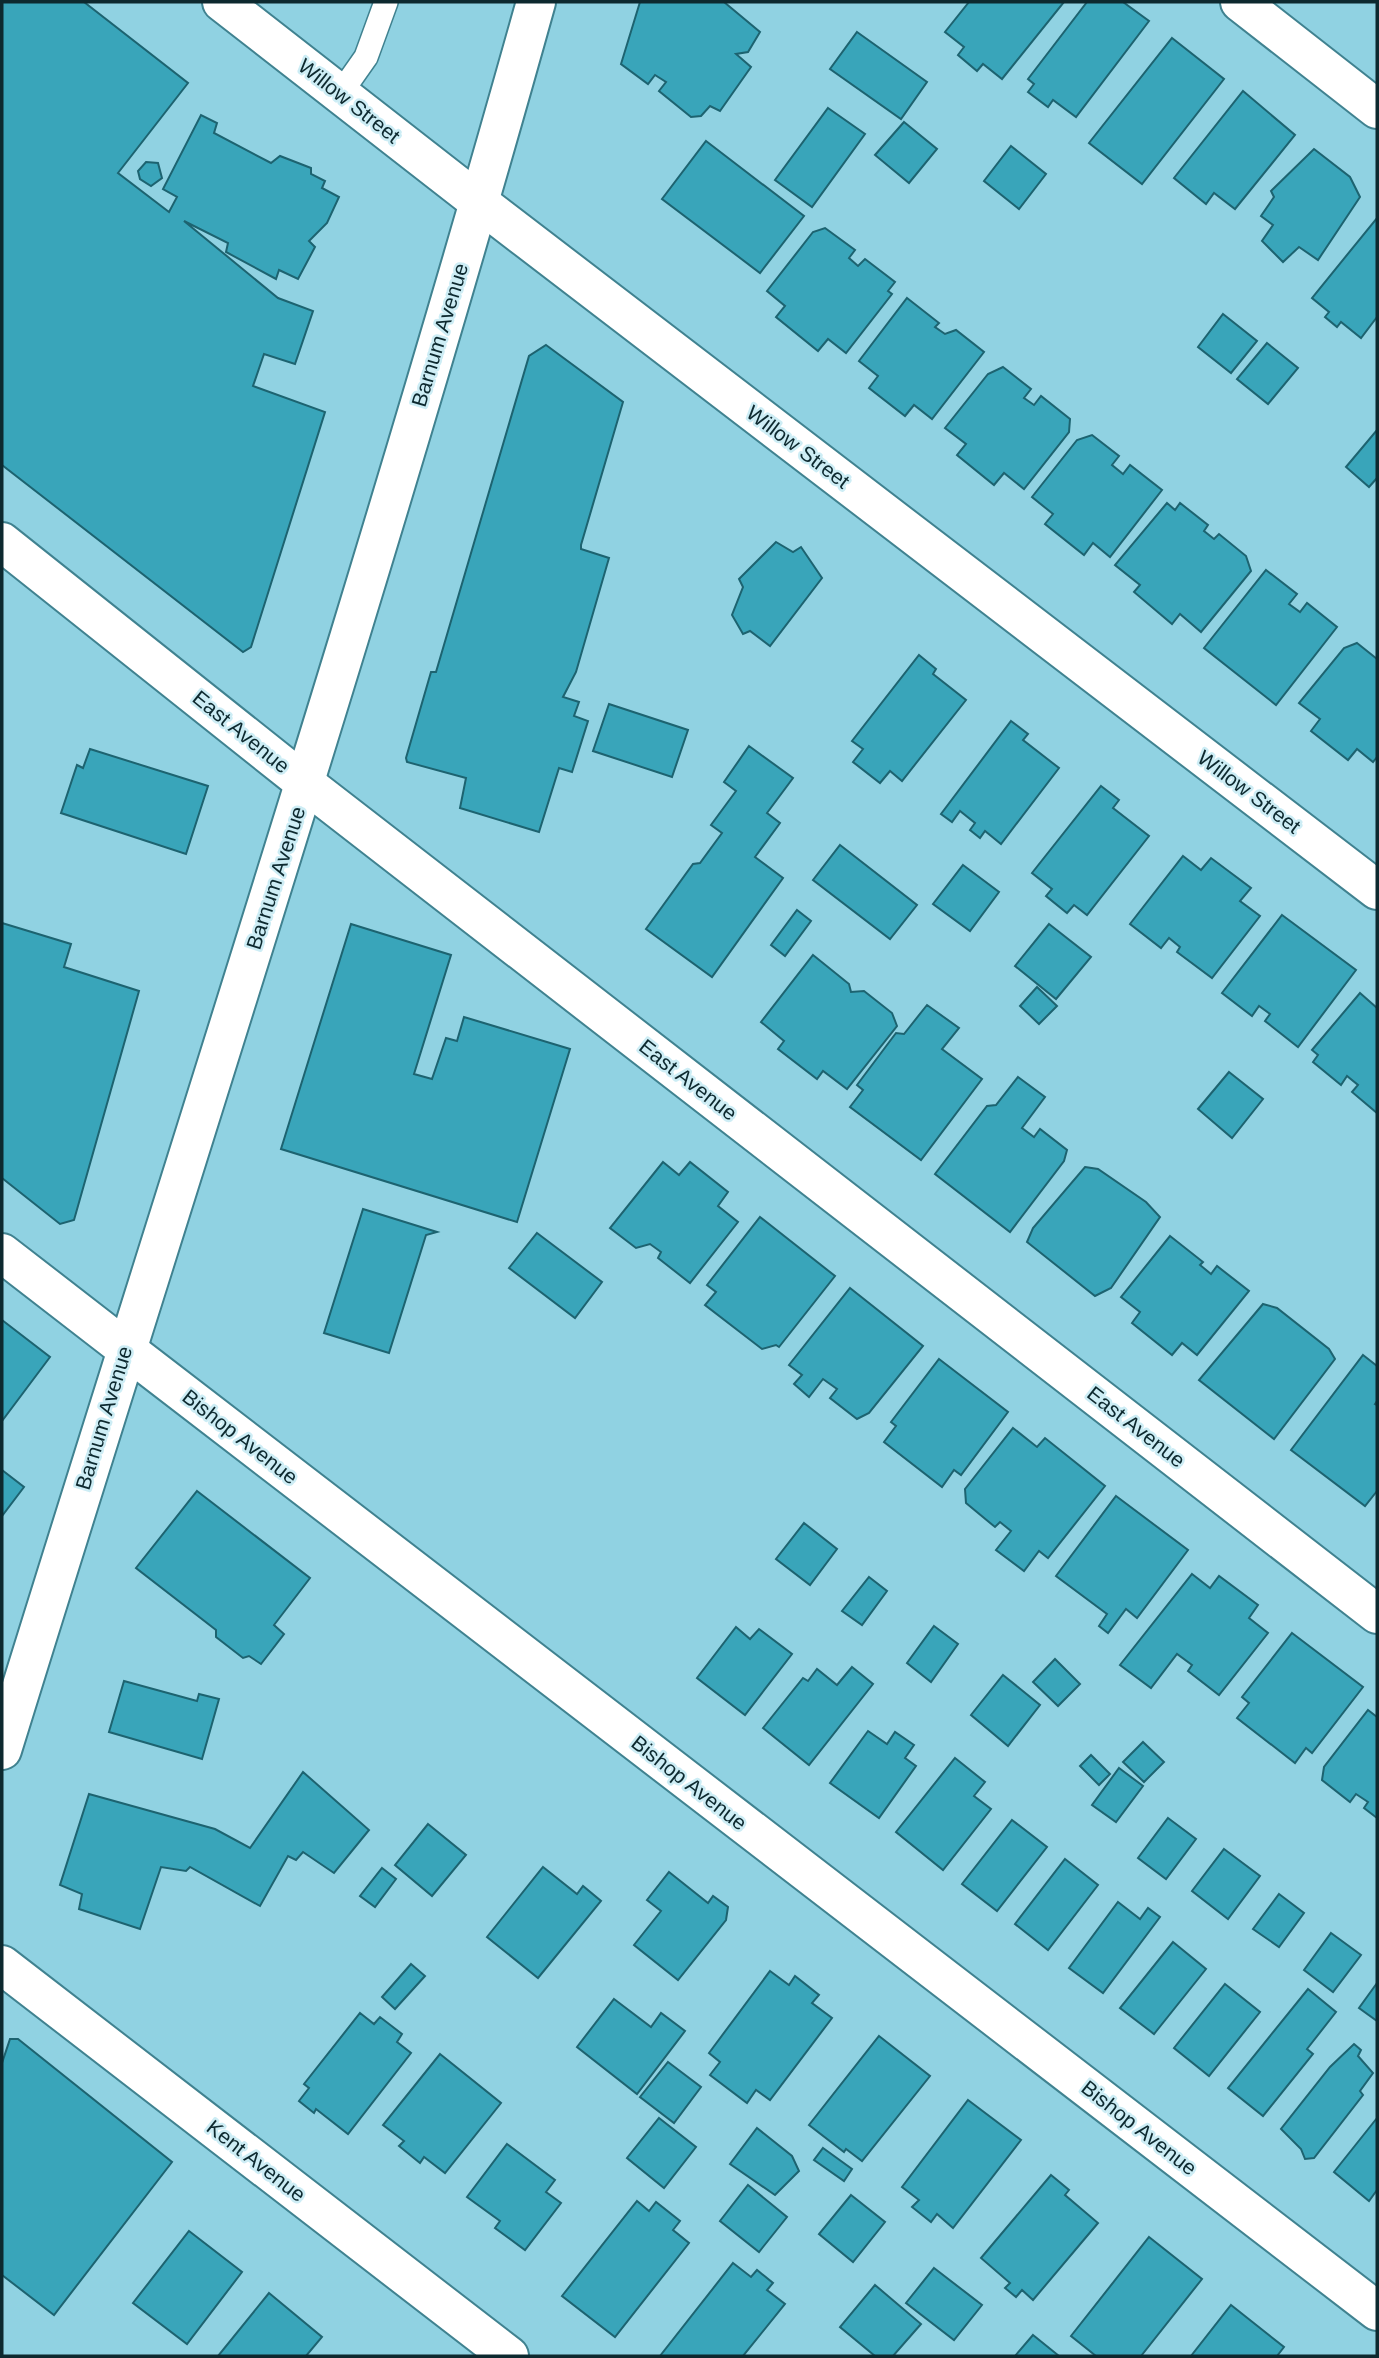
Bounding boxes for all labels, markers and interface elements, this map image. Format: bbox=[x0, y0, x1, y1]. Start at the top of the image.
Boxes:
street label: Willow Street bbox=[294, 54, 405, 147]
street label: Barnum Avenue bbox=[407, 260, 472, 409]
street label: Willow Street bbox=[742, 401, 854, 493]
street label: East Avenue bbox=[188, 686, 294, 778]
street label: Willow Street bbox=[1193, 746, 1305, 838]
street label: Barnum Avenue bbox=[242, 803, 309, 952]
street label: East Avenue bbox=[635, 1034, 742, 1125]
street label: Barnum Avenue bbox=[71, 1343, 136, 1492]
street label: East Avenue bbox=[1083, 1381, 1190, 1472]
street label: Bishop Avenue bbox=[178, 1385, 302, 1489]
street label: Bishop Avenue bbox=[627, 1731, 751, 1835]
street label: Bishop Avenue bbox=[1077, 2076, 1201, 2180]
street label: Kent Avenue bbox=[202, 2115, 310, 2206]

